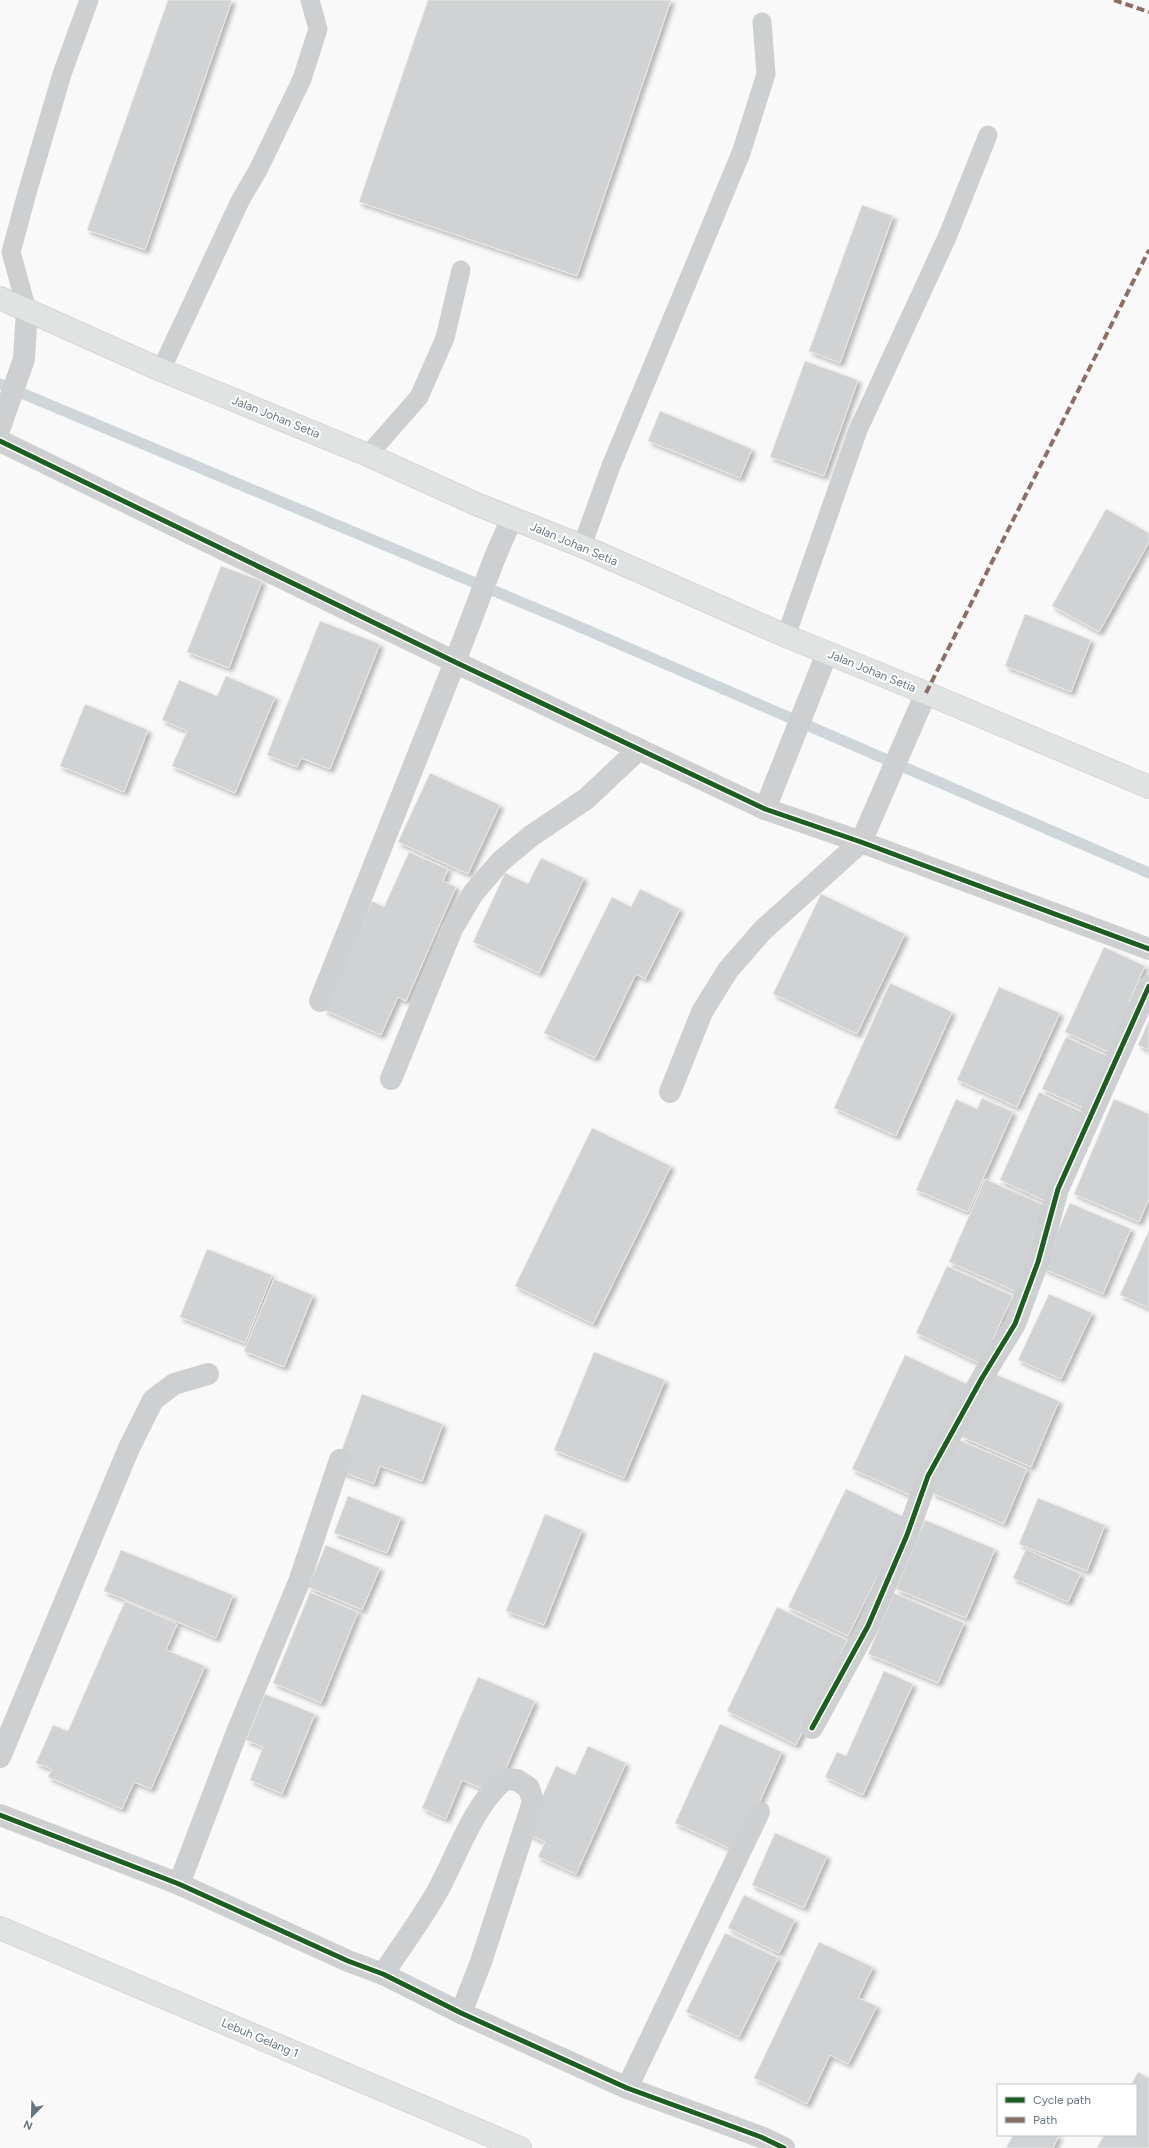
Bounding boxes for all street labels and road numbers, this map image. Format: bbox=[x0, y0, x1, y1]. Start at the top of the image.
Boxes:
street label: Jalan Johan Setia bbox=[230, 393, 322, 441]
street label: Jalan Johan Setia bbox=[528, 519, 620, 569]
street label: Jalan Johan Setia bbox=[826, 647, 918, 695]
street label: Lebuh Gelang 1 bbox=[219, 2015, 301, 2061]

